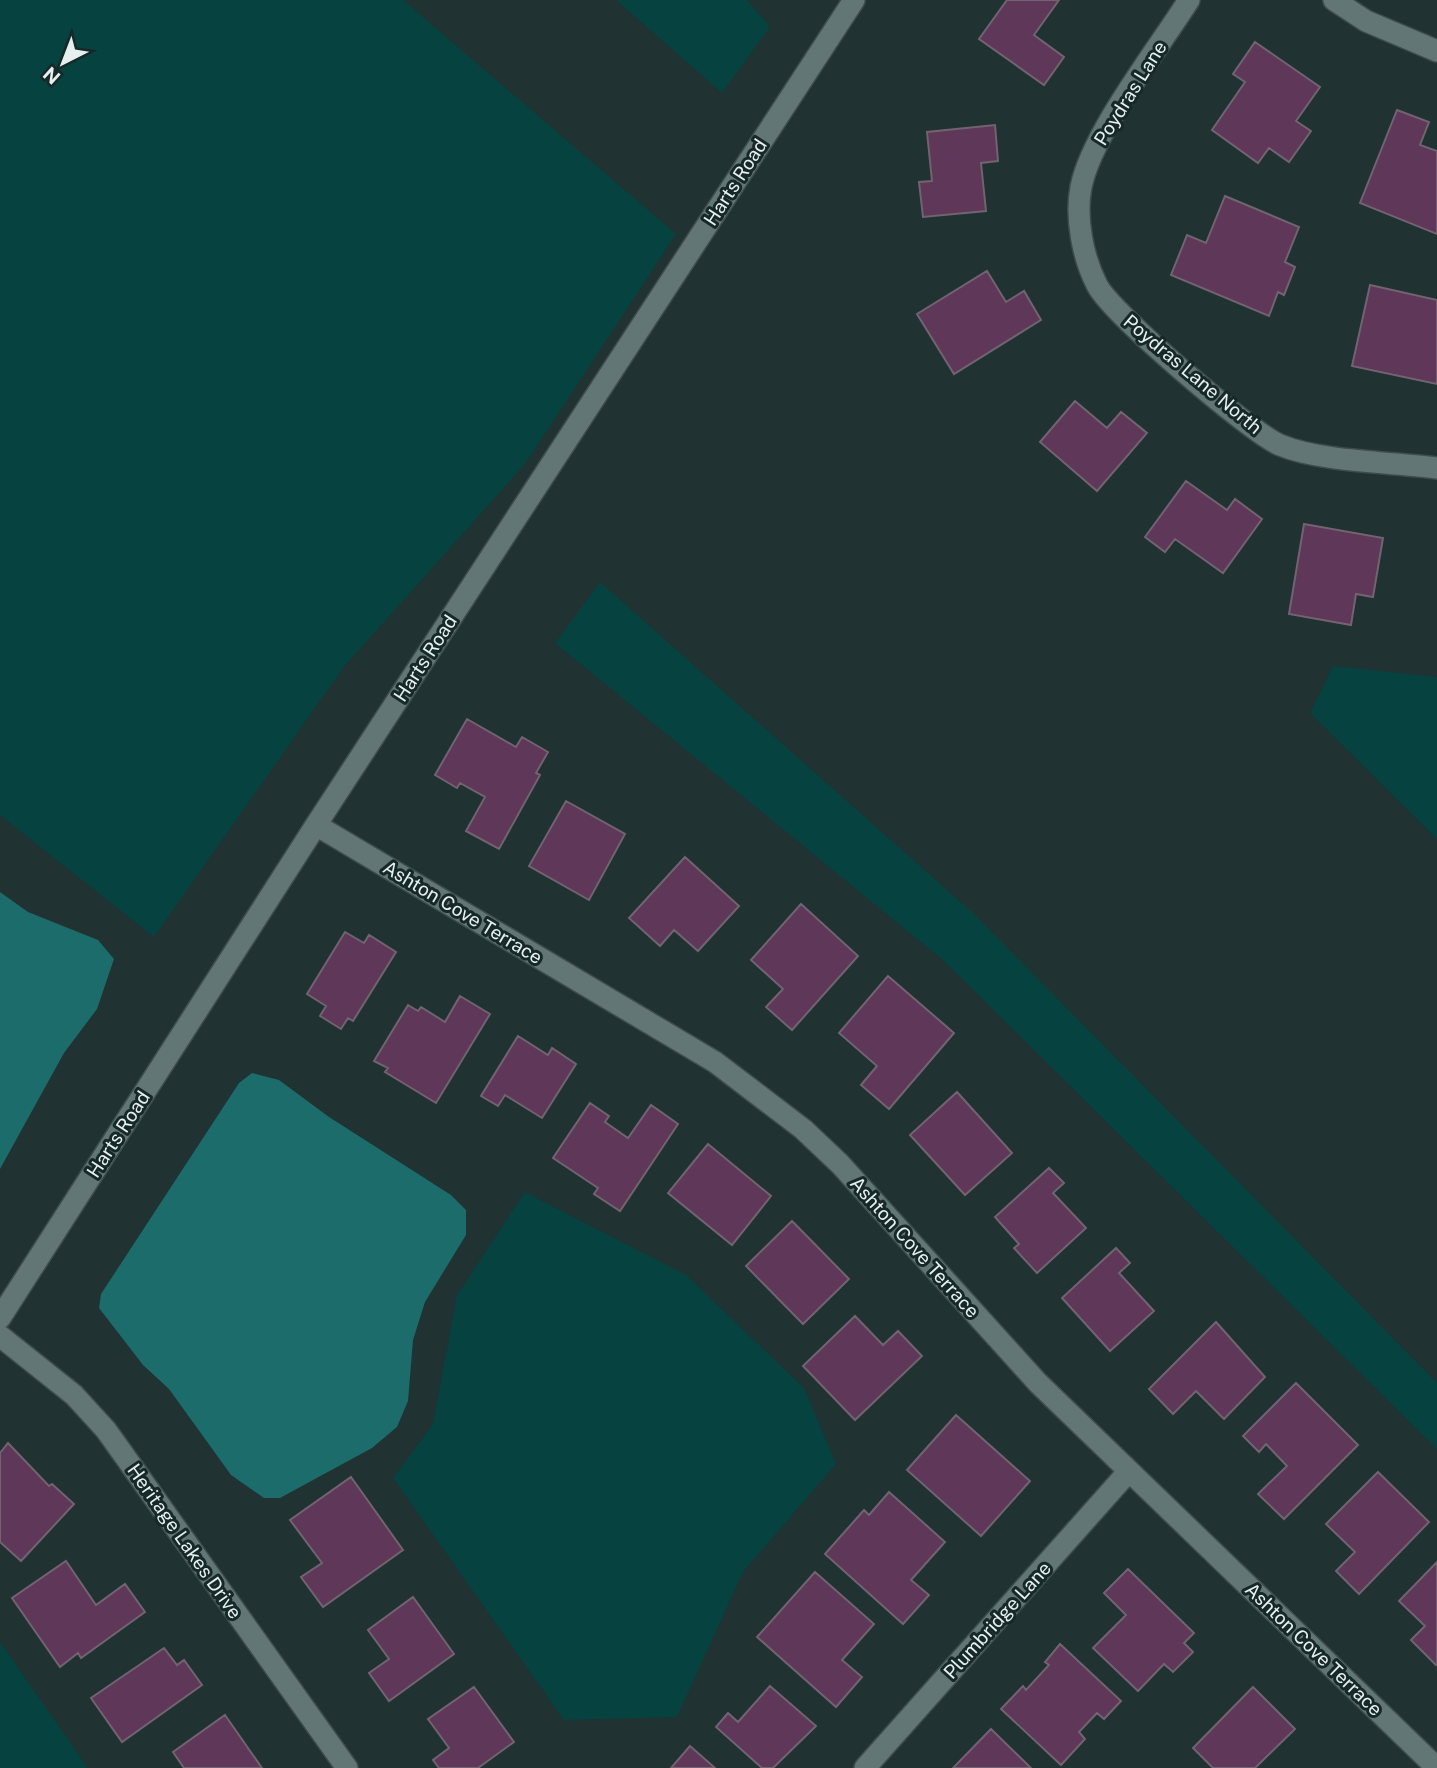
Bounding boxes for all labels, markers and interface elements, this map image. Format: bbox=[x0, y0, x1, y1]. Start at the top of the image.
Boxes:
north arrow bbox=[28, 28, 98, 98]
street label: Poydras Lane bbox=[1089, 37, 1171, 149]
text: N bbox=[39, 62, 65, 89]
street label: Harts Road bbox=[699, 135, 771, 229]
street label: Poydras Lane North bbox=[1119, 310, 1267, 438]
street label: Harts Road bbox=[389, 611, 461, 705]
street label: Ashton Cove Terrace bbox=[379, 856, 547, 968]
street label: Harts Road bbox=[82, 1087, 154, 1181]
street label: Ashton Cove Terrace bbox=[846, 1172, 984, 1322]
street label: Heritage Lakes Drive bbox=[123, 1459, 247, 1623]
street label: Plumbridge Lane bbox=[939, 1557, 1055, 1683]
street label: Ashton Cove Terrace bbox=[1241, 1578, 1387, 1720]

